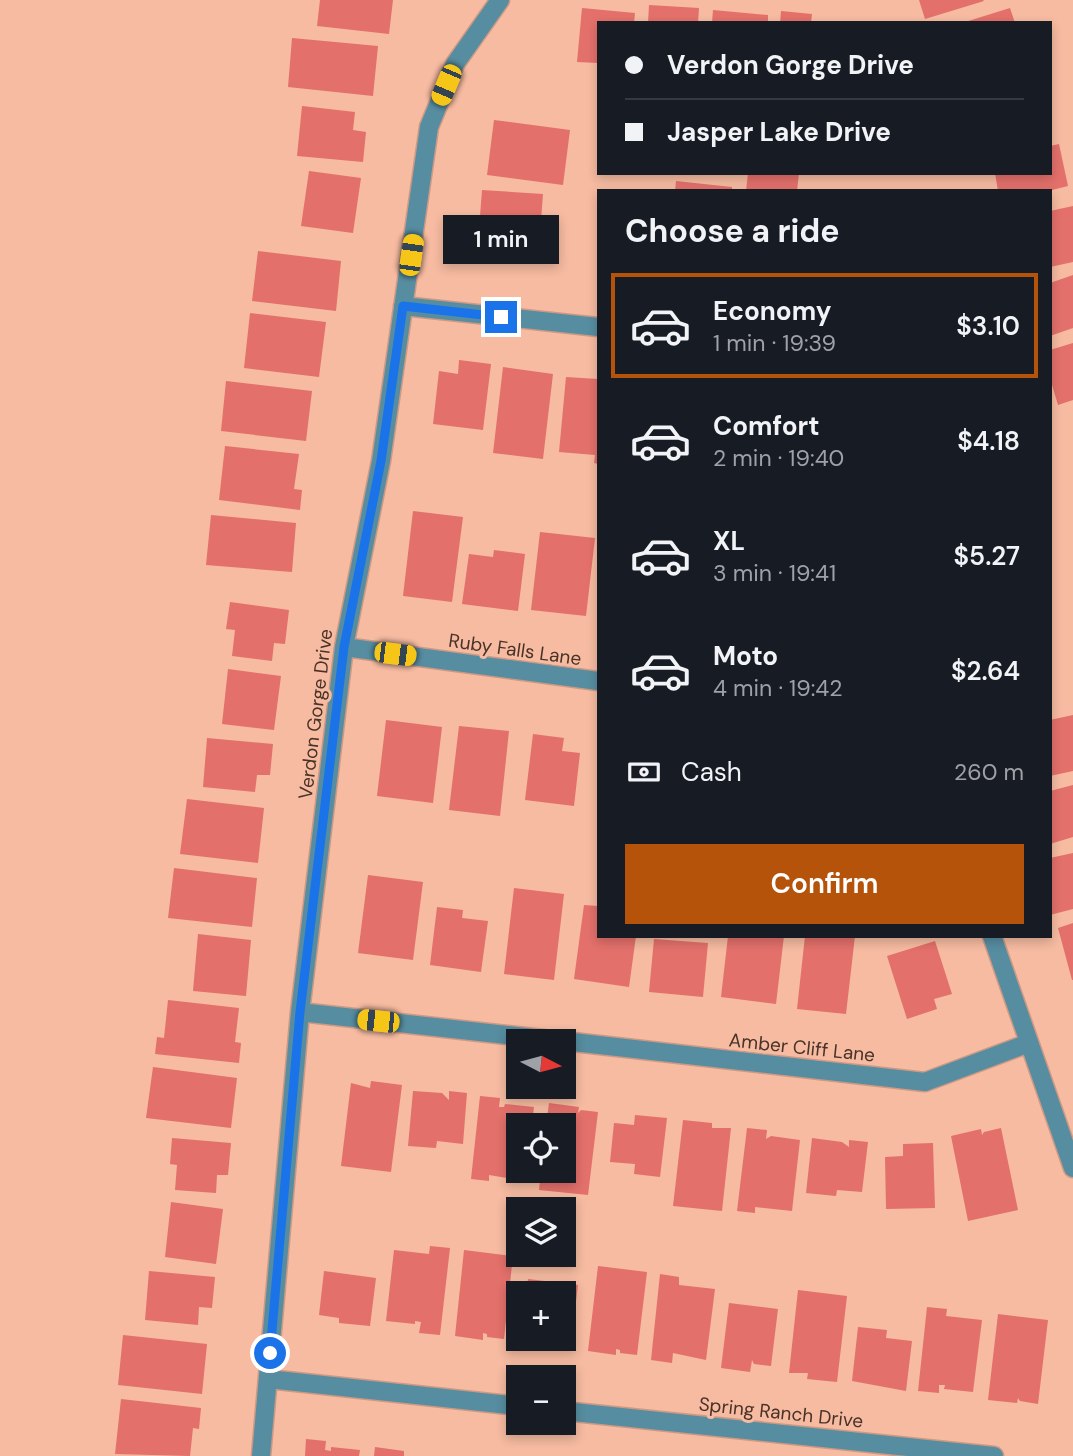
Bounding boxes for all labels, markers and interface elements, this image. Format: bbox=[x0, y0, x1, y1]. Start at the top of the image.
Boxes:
text: Verdon Gorge Drive bbox=[667, 48, 914, 82]
car bbox=[429, 62, 464, 108]
text: Jasper Lake Drive bbox=[667, 115, 891, 149]
text: Choose a ride bbox=[625, 210, 840, 252]
callout: 1 min bbox=[443, 216, 559, 264]
text: 1 min bbox=[474, 224, 528, 254]
car bbox=[398, 233, 425, 277]
icon: car bbox=[629, 294, 692, 357]
text: Economy bbox=[713, 294, 831, 328]
route end bbox=[485, 301, 517, 333]
text: $3.10 bbox=[956, 309, 1020, 343]
text: 1 min · 19:39 bbox=[713, 328, 836, 358]
icon: car bbox=[629, 409, 692, 472]
text: Comfort bbox=[713, 409, 819, 443]
text: $4.18 bbox=[957, 424, 1020, 458]
text: 2 min · 19:40 bbox=[713, 443, 844, 473]
icon: car bbox=[629, 524, 692, 587]
text: XL bbox=[713, 524, 745, 558]
text: $5.27 bbox=[954, 539, 1020, 573]
text: 3 min · 19:41 bbox=[713, 558, 836, 588]
street label: Verdon Gorge Drive bbox=[293, 627, 338, 801]
street label: Ruby Falls Lane bbox=[447, 628, 583, 671]
icon: car bbox=[629, 639, 692, 702]
text: Moto bbox=[713, 639, 778, 673]
car bbox=[373, 641, 418, 667]
text: $2.64 bbox=[951, 654, 1020, 688]
text: 4 min · 19:42 bbox=[713, 673, 843, 703]
icon: cash bbox=[625, 753, 663, 791]
text: Cash bbox=[681, 755, 742, 789]
text: 260 m bbox=[954, 757, 1024, 787]
button: Confirm bbox=[625, 844, 1024, 924]
car bbox=[357, 1008, 400, 1034]
street label: Amber Cliff Lane bbox=[728, 1027, 876, 1068]
north arrow bbox=[506, 1029, 576, 1099]
map controls bbox=[506, 1029, 576, 1435]
button: locate bbox=[506, 1113, 576, 1183]
button: layers bbox=[506, 1197, 576, 1267]
button: + bbox=[506, 1281, 576, 1351]
route start bbox=[254, 1337, 286, 1369]
button: − bbox=[506, 1365, 576, 1435]
street label: Spring Ranch Drive bbox=[698, 1391, 864, 1434]

